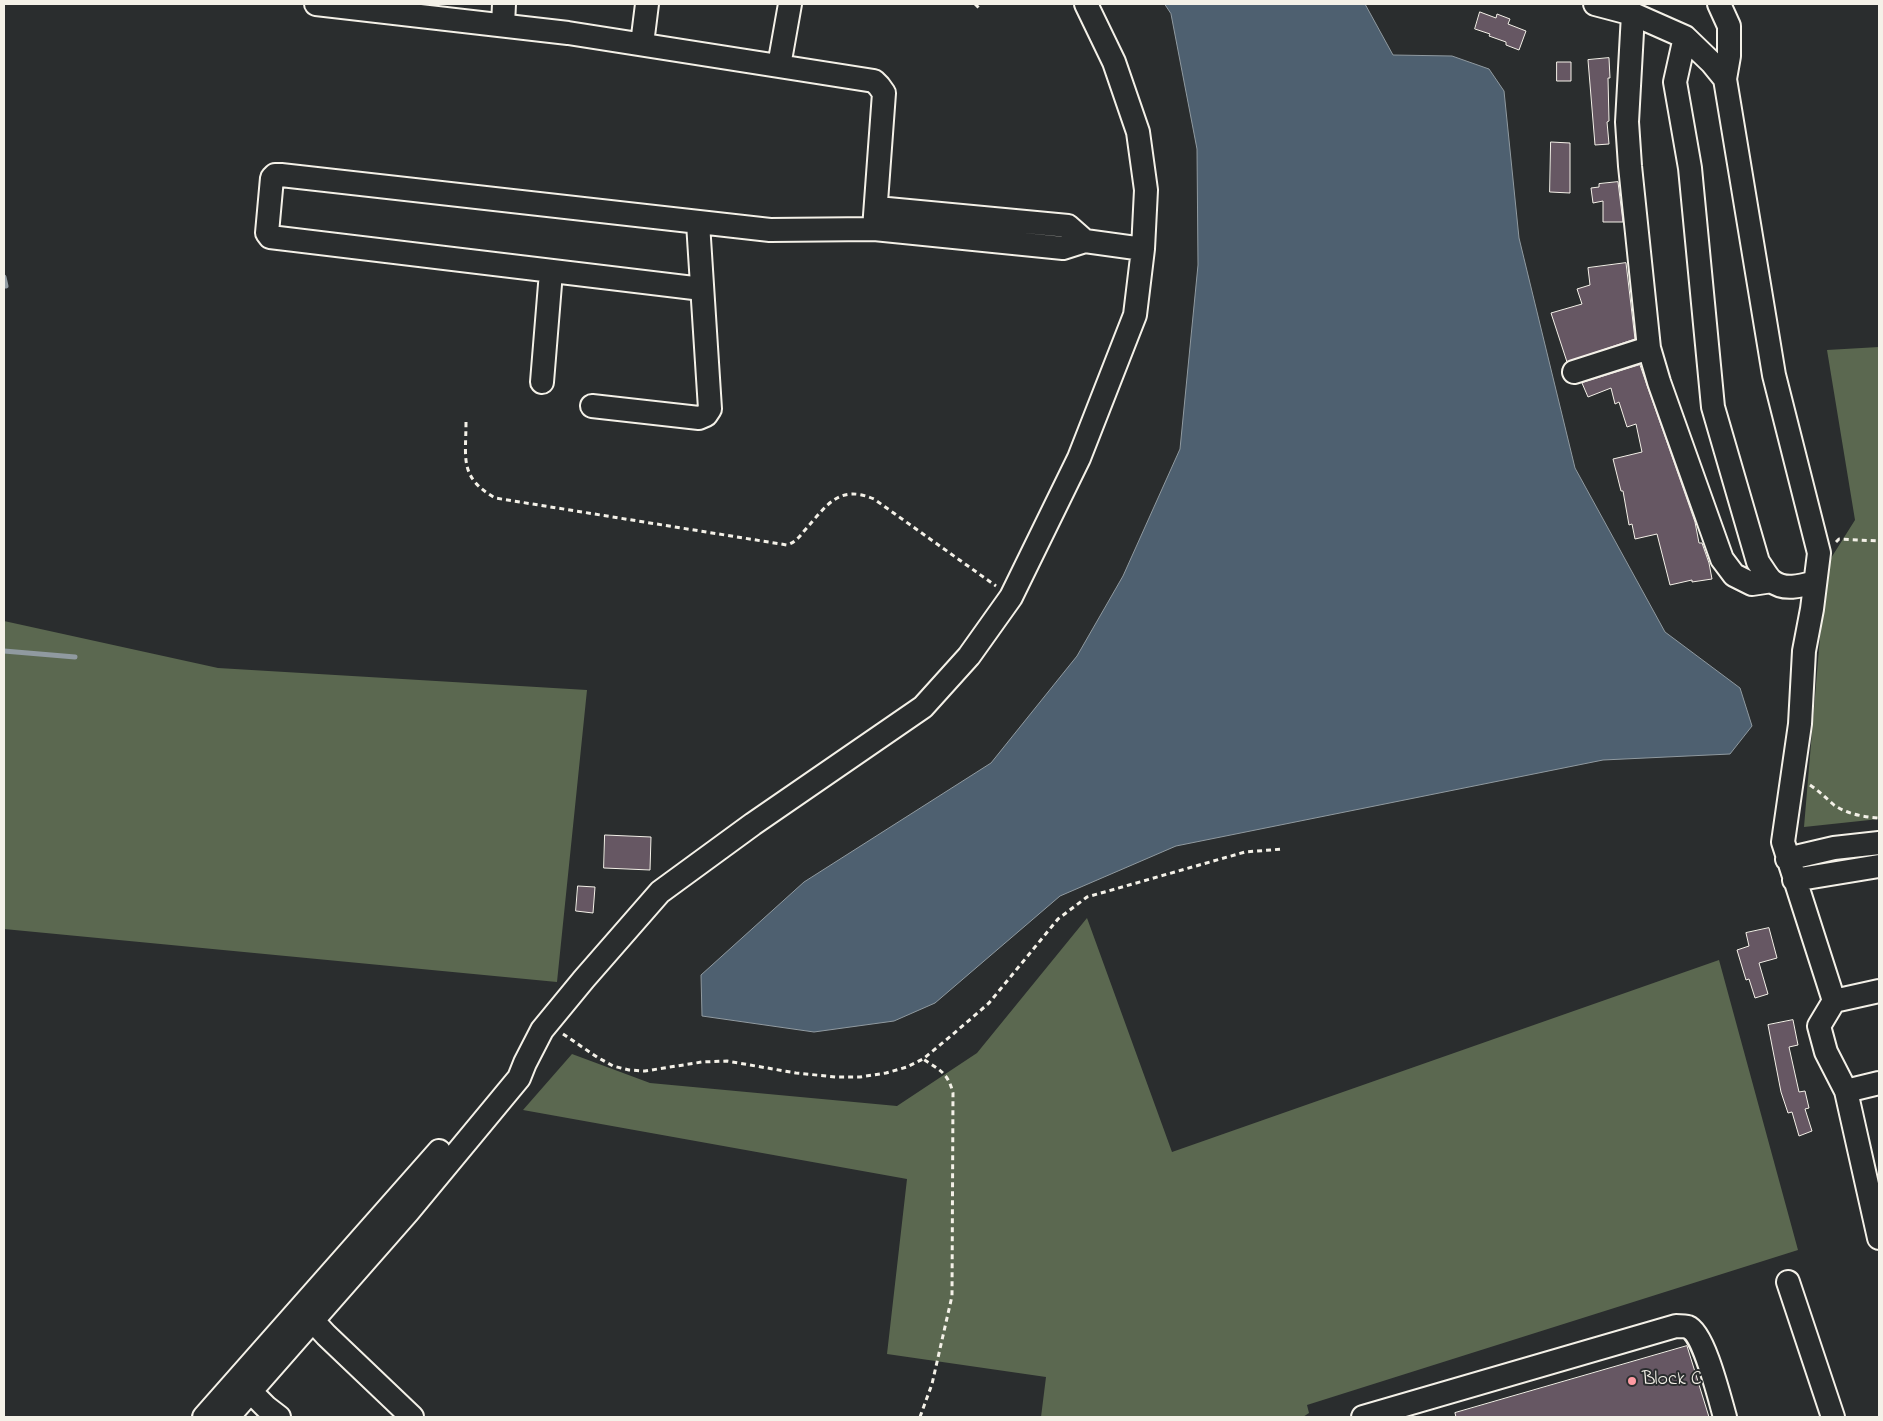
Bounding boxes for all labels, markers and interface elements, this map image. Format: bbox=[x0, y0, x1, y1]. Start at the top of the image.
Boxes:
place label: Block C bbox=[1642, 1369, 1702, 1393]
marker: Block C bbox=[1626, 1375, 1638, 1387]

